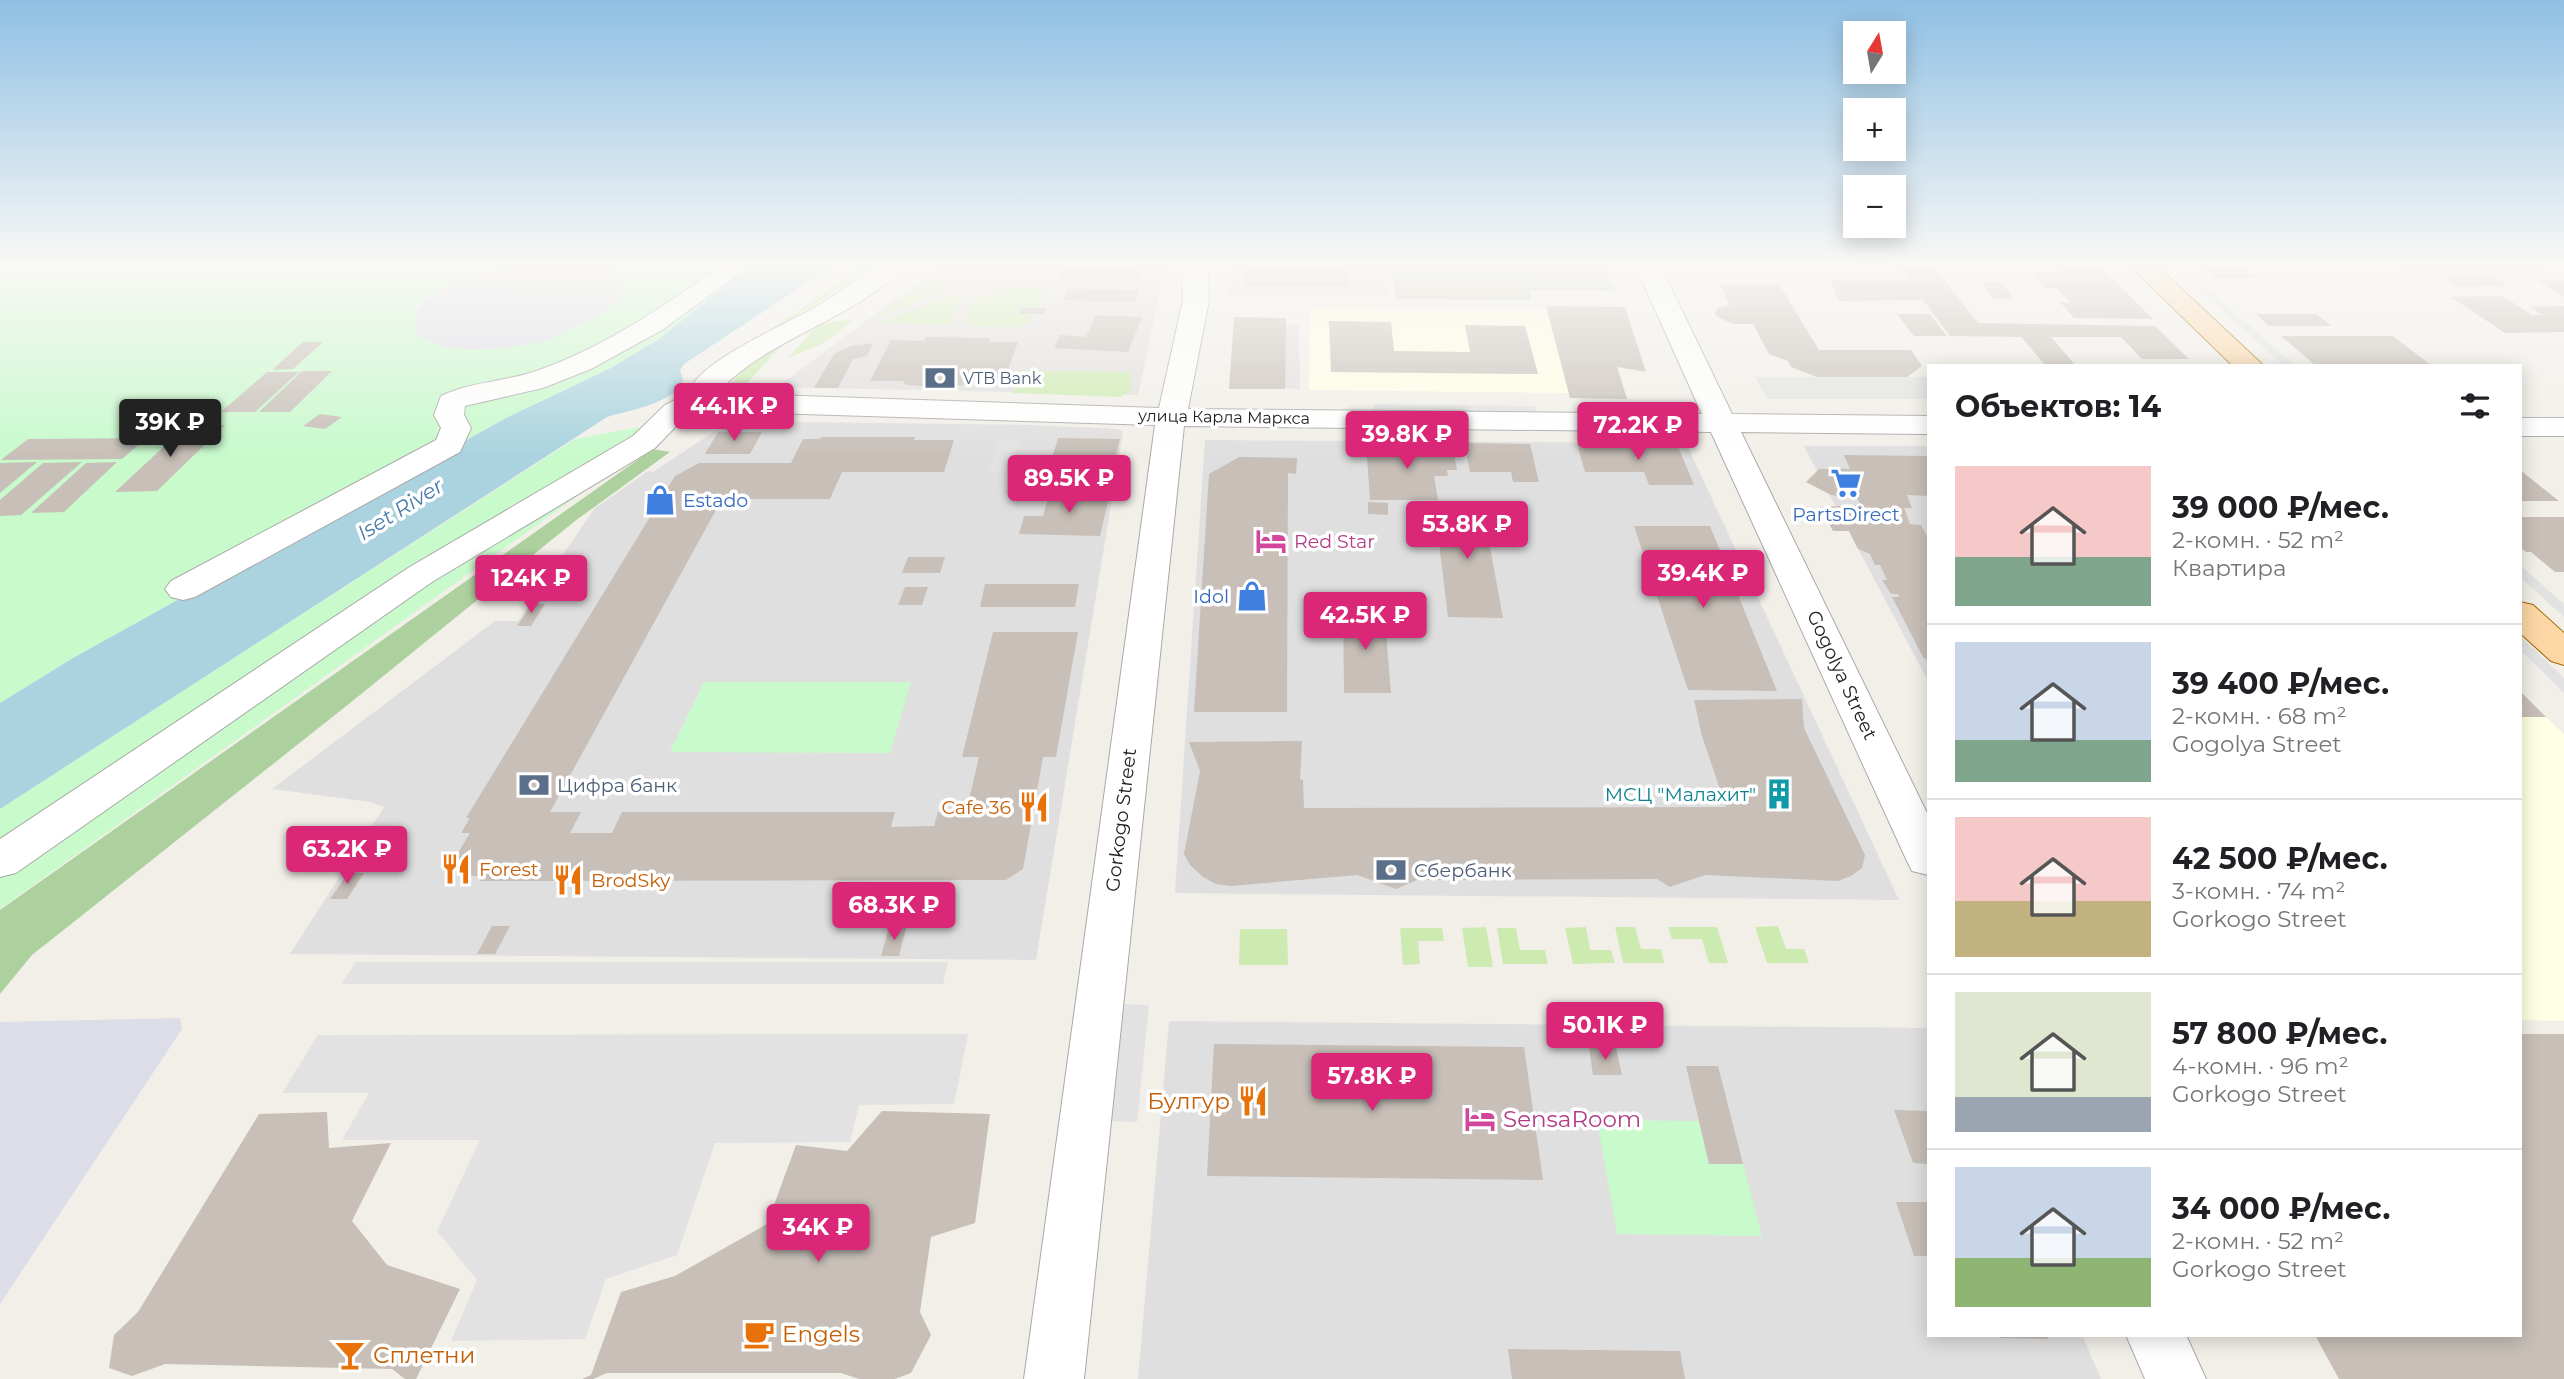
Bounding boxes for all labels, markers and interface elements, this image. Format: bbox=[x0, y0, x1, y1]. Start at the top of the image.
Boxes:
north arrow bbox=[1843, 21, 1906, 84]
map controls bbox=[1843, 21, 1906, 238]
button: + bbox=[1843, 98, 1906, 161]
button: − bbox=[1843, 175, 1906, 238]
bank icon: VTB Bank bbox=[923, 361, 957, 395]
place label: VTB Bank bbox=[963, 369, 1042, 388]
pin: 44.1K ₽ bbox=[669, 384, 799, 443]
icon: filters bbox=[2456, 387, 2494, 425]
text: Объектов: 14 bbox=[1955, 388, 2161, 425]
text: 44.1K ₽ bbox=[690, 392, 778, 420]
pin: 39K ₽ bbox=[121, 400, 219, 459]
pin: 72.2K ₽ bbox=[1573, 402, 1703, 462]
street label: улица Карла Маркса bbox=[1137, 406, 1310, 428]
text: 39K ₽ bbox=[135, 408, 205, 436]
text: 72.2K ₽ bbox=[1593, 411, 1683, 439]
pin: 39.8K ₽ bbox=[1342, 412, 1472, 471]
text: 39.8K ₽ bbox=[1362, 420, 1452, 448]
pin: 89.5K ₽ bbox=[1004, 456, 1134, 515]
text: 89.5K ₽ bbox=[1024, 464, 1114, 492]
supermarket icon: PartsDirect bbox=[1829, 466, 1863, 500]
water label: Iset River bbox=[353, 473, 448, 545]
shop icon: Estado bbox=[643, 483, 677, 517]
place label: Estado bbox=[683, 489, 748, 512]
text: 39 000 ₽/мес. bbox=[2172, 489, 2389, 526]
icon: home bbox=[2011, 494, 2095, 578]
pin: 53.8K ₽ bbox=[1402, 502, 1532, 561]
place label: PartsDirect bbox=[1792, 503, 1900, 526]
text: 53.8K ₽ bbox=[1422, 510, 1512, 538]
hotel icon: Red Star bbox=[1254, 524, 1288, 558]
text: 2-комн. · 52 m² bbox=[2172, 526, 2344, 554]
place label: Red Star bbox=[1294, 530, 1375, 553]
pin: 39.4K ₽ bbox=[1638, 550, 1768, 610]
text: Квартира bbox=[2172, 554, 2286, 582]
pin: 124K ₽ bbox=[474, 556, 588, 615]
text: 39.4K ₽ bbox=[1657, 559, 1749, 587]
text: 124K ₽ bbox=[491, 564, 571, 592]
shop icon: Idol bbox=[1235, 579, 1269, 613]
place label: Idol bbox=[1193, 585, 1229, 608]
pin: 42.5K ₽ bbox=[1300, 592, 1430, 652]
text: 42.5K ₽ bbox=[1320, 601, 1410, 629]
street label: Gogolya Street bbox=[1802, 607, 1882, 744]
text: 39 400 ₽/мес. bbox=[2172, 665, 2389, 702]
icon: home bbox=[2011, 670, 2095, 754]
text: 2-комн. · 68 m² bbox=[2172, 702, 2347, 730]
text: Gogolya Street bbox=[2172, 730, 2342, 758]
street label: Gorkogo Street bbox=[1101, 747, 1141, 893]
bank icon: Цифра банк bbox=[517, 768, 551, 802]
place label: Цифра банк bbox=[557, 774, 677, 797]
building icon: МСЦ "Малахит" bbox=[1762, 777, 1796, 811]
place label: МСЦ "Малахит" bbox=[1605, 783, 1756, 806]
restaurant icon: Cafe 36 bbox=[1017, 790, 1051, 824]
place label: Cafe 36 bbox=[941, 796, 1011, 819]
pin: 63.2K ₽ bbox=[282, 826, 412, 886]
text: 63.2K ₽ bbox=[302, 835, 392, 863]
text: 42 500 ₽/мес. bbox=[2172, 840, 2388, 877]
icon: home bbox=[2011, 845, 2095, 929]
restaurant icon: Forest bbox=[439, 852, 473, 886]
bank icon: Сбербанк bbox=[1374, 853, 1408, 887]
place label: Forest bbox=[479, 858, 539, 881]
place label: Сбербанк bbox=[1414, 859, 1512, 882]
restaurant icon: BrodSky bbox=[551, 863, 585, 897]
place label: BrodSky bbox=[591, 869, 671, 892]
text: 3-комн. · 74 m² bbox=[2172, 877, 2345, 905]
pin: 68.3K ₽ bbox=[829, 883, 959, 942]
text: 68.3K ₽ bbox=[848, 891, 940, 919]
text: Gorkogo Street bbox=[2172, 905, 2347, 933]
pin: 50.1K ₽ bbox=[1540, 1002, 1670, 1062]
text: 50.1K ₽ bbox=[1562, 1011, 1648, 1039]
text: 57 800 ₽/мес. bbox=[2172, 1015, 2387, 1052]
icon: home bbox=[2011, 1020, 2095, 1104]
text: 4-комн. · 96 m² bbox=[2172, 1052, 2349, 1080]
pin: 57.8K ₽ bbox=[1307, 1054, 1437, 1113]
text: 57.8K ₽ bbox=[1327, 1062, 1417, 1090]
text: Gorkogo Street bbox=[2172, 1080, 2347, 1108]
restaurant icon: Булгур bbox=[1236, 1084, 1270, 1118]
place label: Булгур bbox=[1147, 1087, 1230, 1115]
hotel icon: SensaRoom bbox=[1463, 1102, 1497, 1136]
place label: SensaRoom bbox=[1503, 1105, 1641, 1133]
text: 34 000 ₽/мес. bbox=[2172, 1190, 2390, 1227]
icon: home bbox=[2011, 1195, 2095, 1279]
pin: 34K ₽ bbox=[769, 1204, 867, 1264]
text: 34K ₽ bbox=[783, 1213, 853, 1241]
text: 2-комн. · 52 m² bbox=[2172, 1227, 2344, 1255]
text: Gorkogo Street bbox=[2172, 1255, 2347, 1283]
cafe icon: Engels bbox=[742, 1317, 776, 1351]
place label: Engels bbox=[782, 1320, 860, 1348]
bar icon: Сплетни bbox=[333, 1338, 367, 1372]
place label: Сплетни bbox=[373, 1341, 475, 1369]

